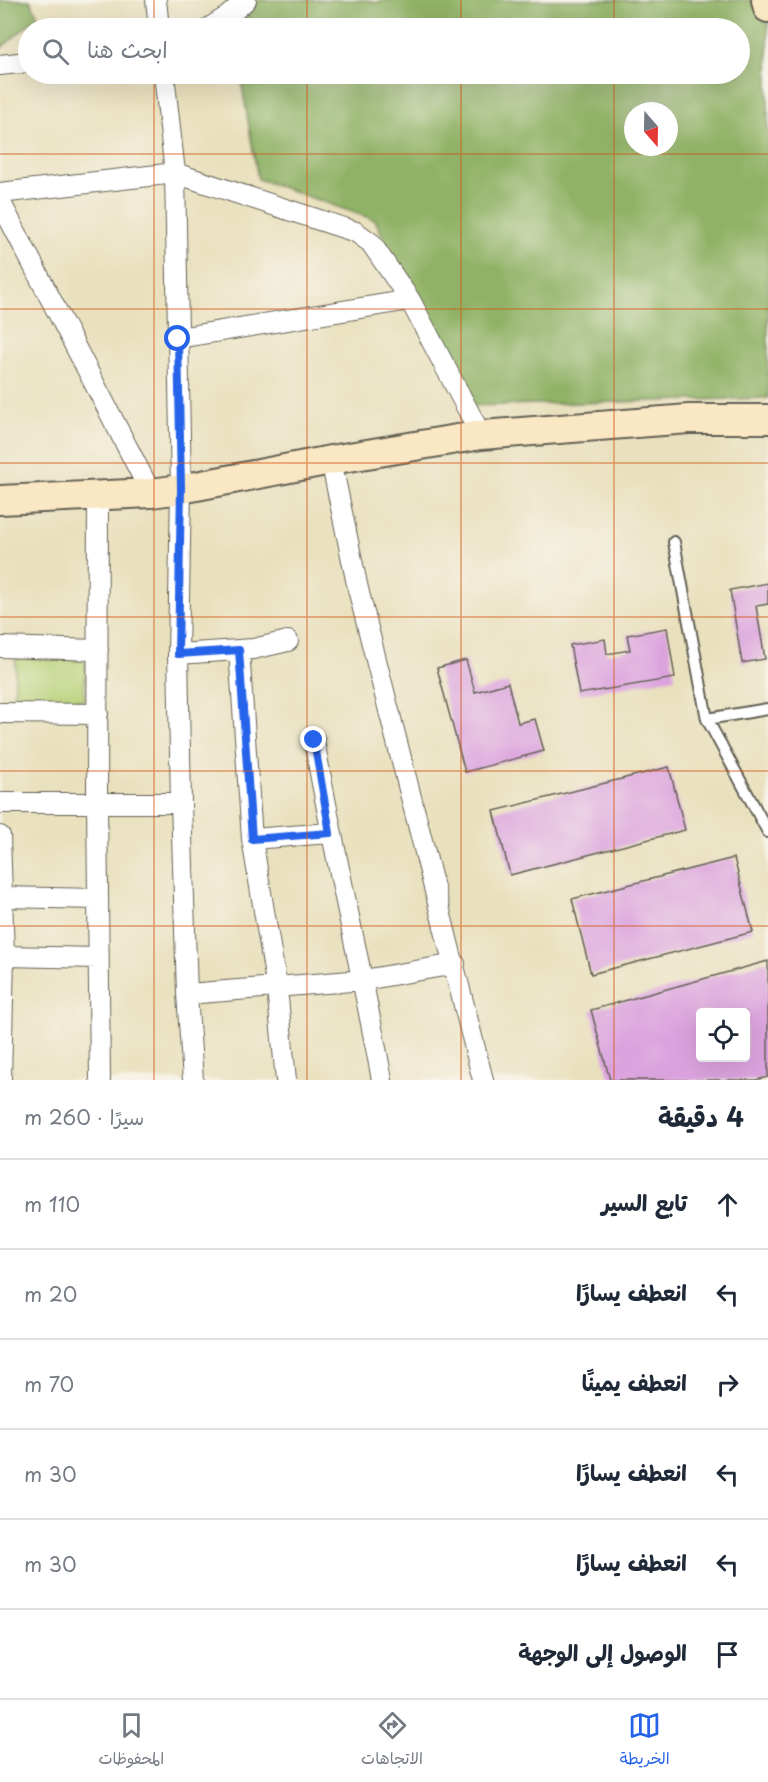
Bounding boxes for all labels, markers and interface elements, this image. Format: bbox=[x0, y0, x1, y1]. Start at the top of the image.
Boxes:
search box bbox=[18, 18, 750, 84]
text: ابحث هنا bbox=[87, 32, 168, 65]
icon: search bbox=[39, 35, 72, 68]
north arrow bbox=[624, 102, 678, 156]
route start bbox=[164, 325, 190, 351]
route end bbox=[300, 726, 326, 752]
map controls bbox=[696, 1008, 750, 1062]
button: locate bbox=[696, 1008, 750, 1062]
text: 4 دقيقة bbox=[658, 1097, 744, 1136]
text: سيرًا · 260 m bbox=[24, 1102, 144, 1132]
text: تابع السير bbox=[602, 1185, 687, 1218]
icon: ahead bbox=[711, 1188, 744, 1221]
text: 110 m bbox=[24, 1189, 80, 1219]
text: انعطف يسارًا bbox=[576, 1275, 687, 1308]
icon: left bbox=[711, 1278, 744, 1311]
text: 20 m bbox=[24, 1279, 77, 1309]
text: انعطف يمينًا bbox=[582, 1365, 687, 1398]
icon: right bbox=[711, 1368, 744, 1401]
text: 70 m bbox=[24, 1369, 74, 1399]
text: انعطف يسارًا bbox=[576, 1455, 687, 1488]
icon: left bbox=[711, 1458, 744, 1491]
text: 30 m bbox=[24, 1459, 77, 1489]
text: انعطف يسارًا bbox=[576, 1545, 687, 1578]
icon: left bbox=[711, 1548, 744, 1581]
text: 30 m bbox=[24, 1549, 77, 1579]
text: الوصول إلى الوجهة bbox=[518, 1635, 687, 1668]
icon: arrive bbox=[711, 1638, 744, 1671]
tab: المحفوظات bbox=[98, 1709, 164, 1773]
tab: الاتجاهات bbox=[361, 1709, 423, 1773]
tab: الخريطة bbox=[620, 1709, 670, 1773]

